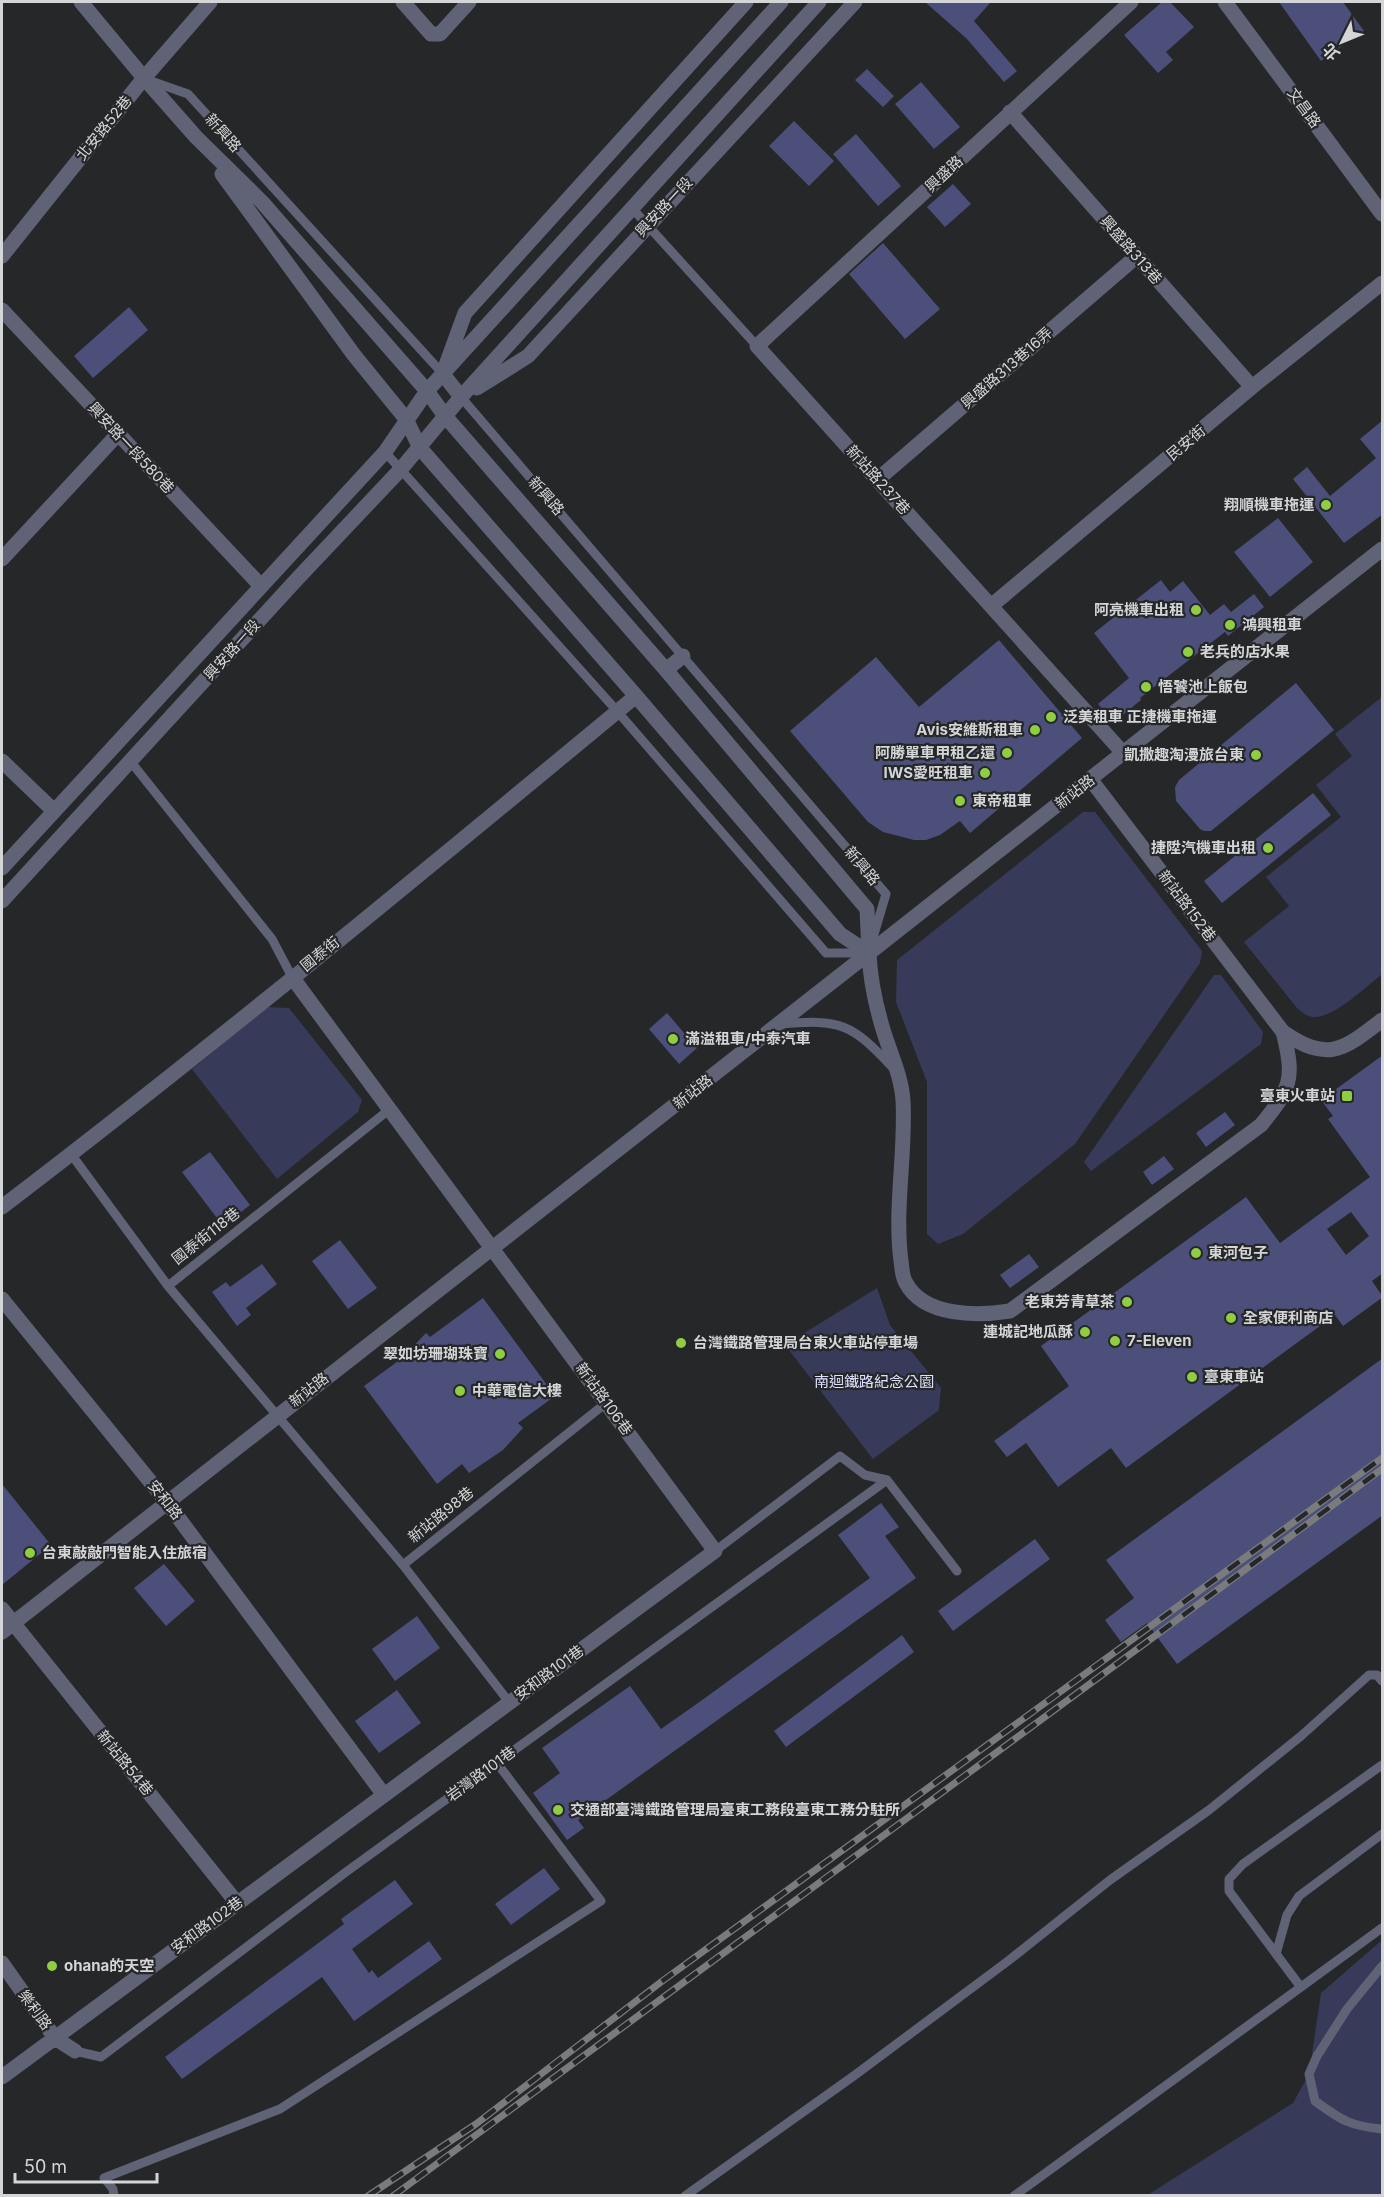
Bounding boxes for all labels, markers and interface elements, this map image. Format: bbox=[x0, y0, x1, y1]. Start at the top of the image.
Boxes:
north arrow bbox=[1312, 12, 1372, 72]
text: 北 bbox=[1318, 40, 1344, 65]
street label: 文昌路 bbox=[1283, 84, 1325, 131]
street label: 北安路52巷 bbox=[72, 91, 136, 164]
street label: 新興路 bbox=[201, 110, 245, 156]
street label: 興盛路 bbox=[921, 151, 967, 196]
street label: 興安路一段 bbox=[631, 173, 696, 241]
street label: 興盛路313巷 bbox=[1096, 211, 1166, 288]
street label: 興盛路313巷16弄 bbox=[957, 323, 1056, 413]
street label: 興安路一段580巷 bbox=[84, 398, 179, 497]
street label: 民安街 bbox=[1162, 421, 1209, 464]
street label: 新站路237巷 bbox=[842, 441, 915, 518]
street label: 新興路 bbox=[524, 472, 568, 519]
place label: 翔順機車拖運 bbox=[1224, 495, 1315, 514]
marker: 翔順機車拖運 bbox=[1319, 498, 1333, 512]
place label: 阿亮機車出租 bbox=[1094, 600, 1184, 619]
marker: 阿亮機車出租 bbox=[1189, 603, 1203, 617]
street label: 興安路一段 bbox=[199, 615, 264, 684]
place label: 鴻興租車 bbox=[1242, 615, 1302, 634]
marker: 鴻興租車 bbox=[1223, 618, 1237, 632]
place label: 老兵的店水果 bbox=[1200, 642, 1290, 661]
marker: 老兵的店水果 bbox=[1181, 645, 1195, 659]
place label: 悟饕池上飯包 bbox=[1158, 677, 1248, 696]
marker: 悟饕池上飯包 bbox=[1139, 680, 1153, 694]
place label: 泛美租車 正捷機車拖運 bbox=[1063, 707, 1218, 726]
marker: 泛美租車 正捷機車拖運 bbox=[1044, 710, 1058, 724]
place label: Avis安維斯租車 bbox=[916, 720, 1023, 739]
marker: Avis安維斯租車 bbox=[1028, 723, 1042, 737]
place label: 阿勝單車甲租乙還 bbox=[875, 743, 995, 762]
place label: 凱撒趣淘漫旅台東 bbox=[1124, 745, 1244, 764]
marker: 阿勝單車甲租乙還 bbox=[1000, 746, 1014, 760]
marker: 凱撒趣淘漫旅台東 bbox=[1249, 748, 1263, 762]
place label: IWS愛旺租車 bbox=[883, 763, 973, 782]
marker: IWS愛旺租車 bbox=[978, 766, 992, 780]
street label: 新站路 bbox=[1051, 770, 1098, 813]
place label: 東帝租車 bbox=[972, 791, 1032, 810]
marker: 東帝租車 bbox=[953, 794, 967, 808]
place label: 捷陞汽機車出租 bbox=[1151, 838, 1256, 857]
marker: 捷陞汽機車出租 bbox=[1261, 841, 1275, 855]
street label: 新興路 bbox=[841, 842, 884, 889]
street label: 新站路152巷 bbox=[1154, 866, 1220, 945]
street label: 國泰街 bbox=[296, 932, 343, 975]
place label: 滿溢租車/中泰汽車 bbox=[685, 1029, 811, 1048]
marker: 滿溢租車/中泰汽車 bbox=[666, 1032, 680, 1046]
street label: 新站路 bbox=[669, 1070, 716, 1113]
place label: 臺東火車站 bbox=[1260, 1086, 1335, 1105]
marker: 臺東火車站 bbox=[1340, 1089, 1354, 1103]
street label: 國泰街118巷 bbox=[168, 1203, 244, 1268]
place label: 東河包子 bbox=[1208, 1243, 1268, 1262]
marker: 東河包子 bbox=[1189, 1246, 1203, 1260]
place label: 老東芳青草茶 bbox=[1025, 1292, 1115, 1311]
marker: 老東芳青草茶 bbox=[1120, 1295, 1134, 1309]
place label: 全家便利商店 bbox=[1243, 1308, 1333, 1327]
marker: 全家便利商店 bbox=[1224, 1311, 1238, 1325]
place label: 連城記地瓜酥 bbox=[983, 1322, 1073, 1341]
marker: 連城記地瓜酥 bbox=[1078, 1325, 1092, 1339]
place label: 7-Eleven bbox=[1127, 1331, 1192, 1350]
place label: 台灣鐵路管理局台東火車站停車場 bbox=[693, 1333, 918, 1352]
marker: 7-Eleven bbox=[1108, 1334, 1122, 1348]
marker: 台灣鐵路管理局台東火車站停車場 bbox=[674, 1336, 688, 1350]
place label: 翠如坊珊瑚珠寶 bbox=[383, 1344, 488, 1363]
marker: 翠如坊珊瑚珠寶 bbox=[493, 1347, 507, 1361]
street label: 新站路106巷 bbox=[572, 1359, 637, 1439]
place label: 臺東車站 bbox=[1204, 1367, 1264, 1386]
street label: 新站路 bbox=[285, 1368, 332, 1411]
marker: 臺東車站 bbox=[1185, 1370, 1199, 1384]
park label: 南迴鐵路紀念公園 bbox=[814, 1372, 934, 1391]
place label: 中華電信大樓 bbox=[472, 1381, 562, 1400]
marker: 中華電信大樓 bbox=[453, 1384, 467, 1398]
street label: 安和路 bbox=[144, 1476, 187, 1523]
street label: 新站路98巷 bbox=[404, 1482, 477, 1547]
place label: 台東敲敲門智能入住旅宿 bbox=[42, 1543, 207, 1562]
marker: 台東敲敲門智能入住旅宿 bbox=[23, 1546, 37, 1560]
street label: 安和路101巷 bbox=[510, 1641, 587, 1704]
street label: 新站路54巷 bbox=[93, 1726, 158, 1799]
street label: 岩灣路101巷 bbox=[442, 1742, 519, 1805]
place label: 交通部臺灣鐵路管理局臺東工務段臺東工務分駐所 bbox=[570, 1800, 900, 1819]
marker: 交通部臺灣鐵路管理局臺東工務段臺東工務分駐所 bbox=[551, 1803, 565, 1817]
street label: 安和路102巷 bbox=[167, 1892, 247, 1957]
place label: ohana的天空 bbox=[64, 1956, 154, 1975]
marker: ohana的天空 bbox=[45, 1959, 59, 1973]
street label: 樂利路 bbox=[14, 1986, 56, 2033]
scale bar bbox=[15, 2146, 158, 2184]
text: 50 m bbox=[24, 2156, 67, 2177]

